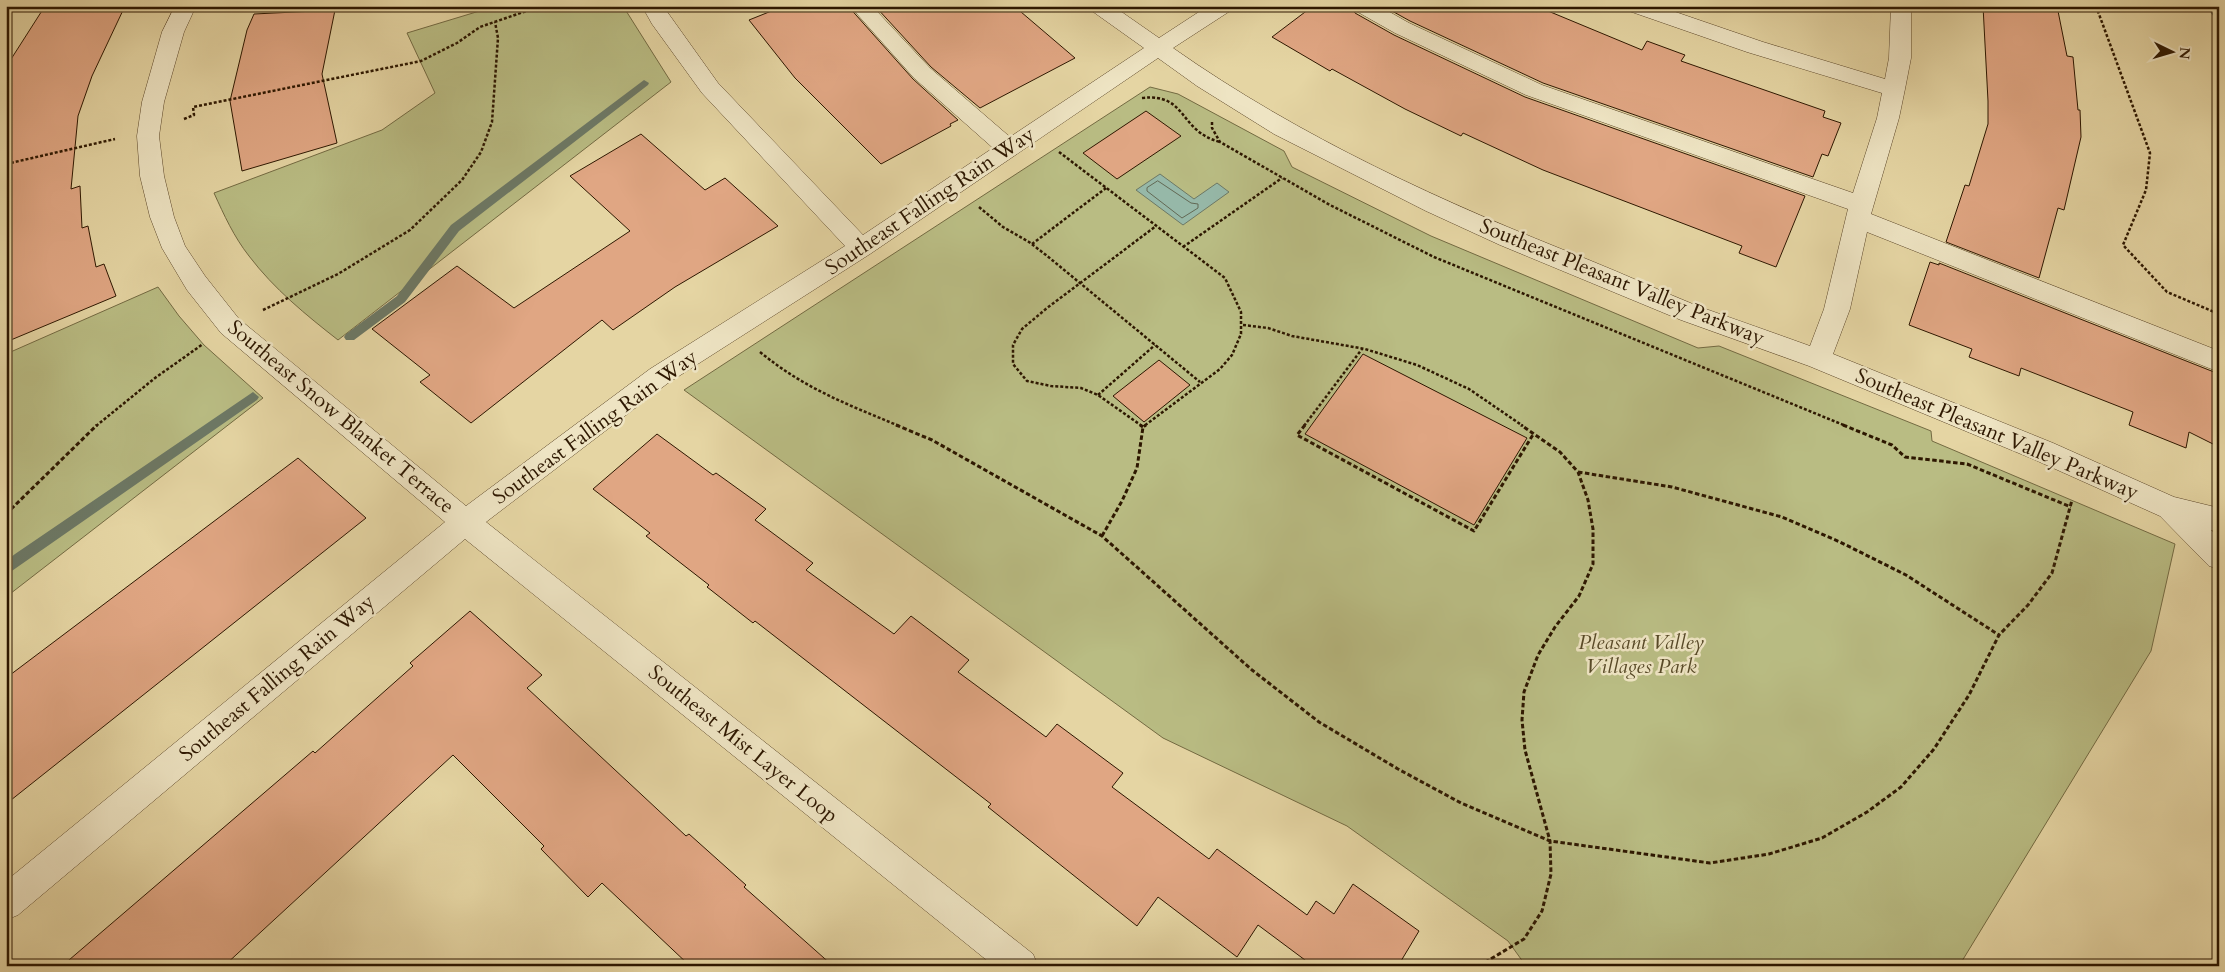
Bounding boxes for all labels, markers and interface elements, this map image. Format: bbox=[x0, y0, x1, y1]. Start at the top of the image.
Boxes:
north arrow bbox=[2148, 28, 2198, 78]
text: N bbox=[2174, 46, 2194, 60]
street label: Southeast Falling Rain Way bbox=[820, 120, 1040, 282]
street label: Southeast Pleasant Valley Parkway bbox=[1475, 211, 1769, 353]
street label: Southeast Snow Blanket Terrace bbox=[221, 313, 461, 521]
street label: Southeast Falling Rain Way bbox=[487, 343, 703, 511]
street label: Southeast Pleasant Valley Parkway bbox=[1851, 361, 2143, 507]
street label: Southeast Falling Rain Way bbox=[173, 588, 381, 768]
park label: Pleasant Valley Villages Park bbox=[1578, 628, 1704, 681]
street label: Southeast Mist Layer Loop bbox=[642, 658, 844, 830]

